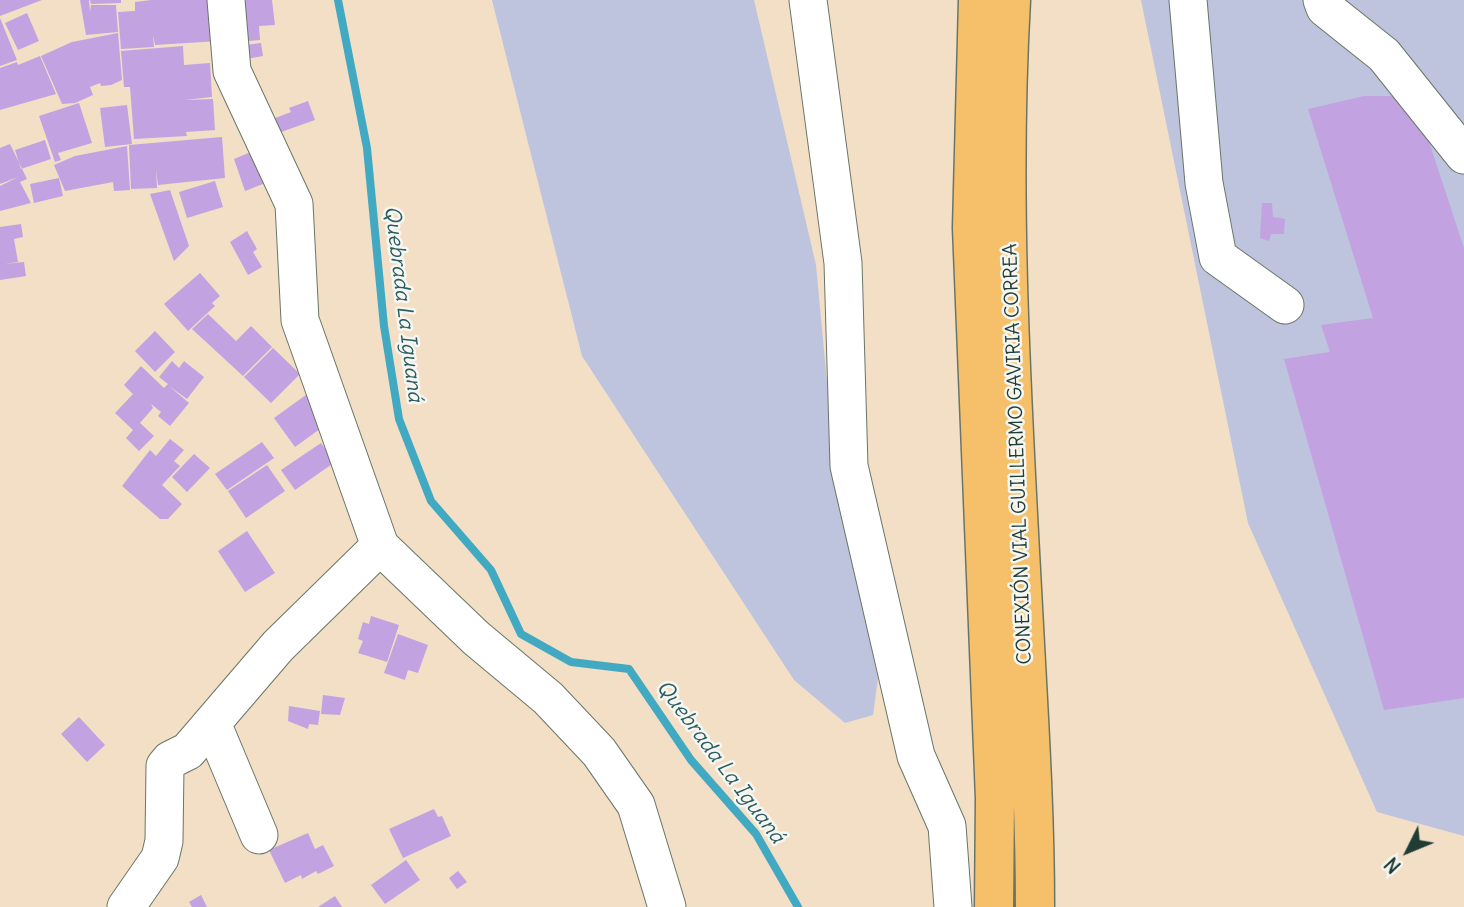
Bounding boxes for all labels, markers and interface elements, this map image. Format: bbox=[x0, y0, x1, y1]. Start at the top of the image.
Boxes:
water label: Quebrada La Iguaná bbox=[378, 204, 428, 404]
street label: CONEXIÓN VIAL GUILLERMO GAVIRIA CORREA bbox=[999, 243, 1037, 665]
water label: Quebrada La Iguaná bbox=[650, 676, 790, 848]
north arrow bbox=[1373, 816, 1443, 886]
text: N bbox=[1379, 852, 1406, 878]

